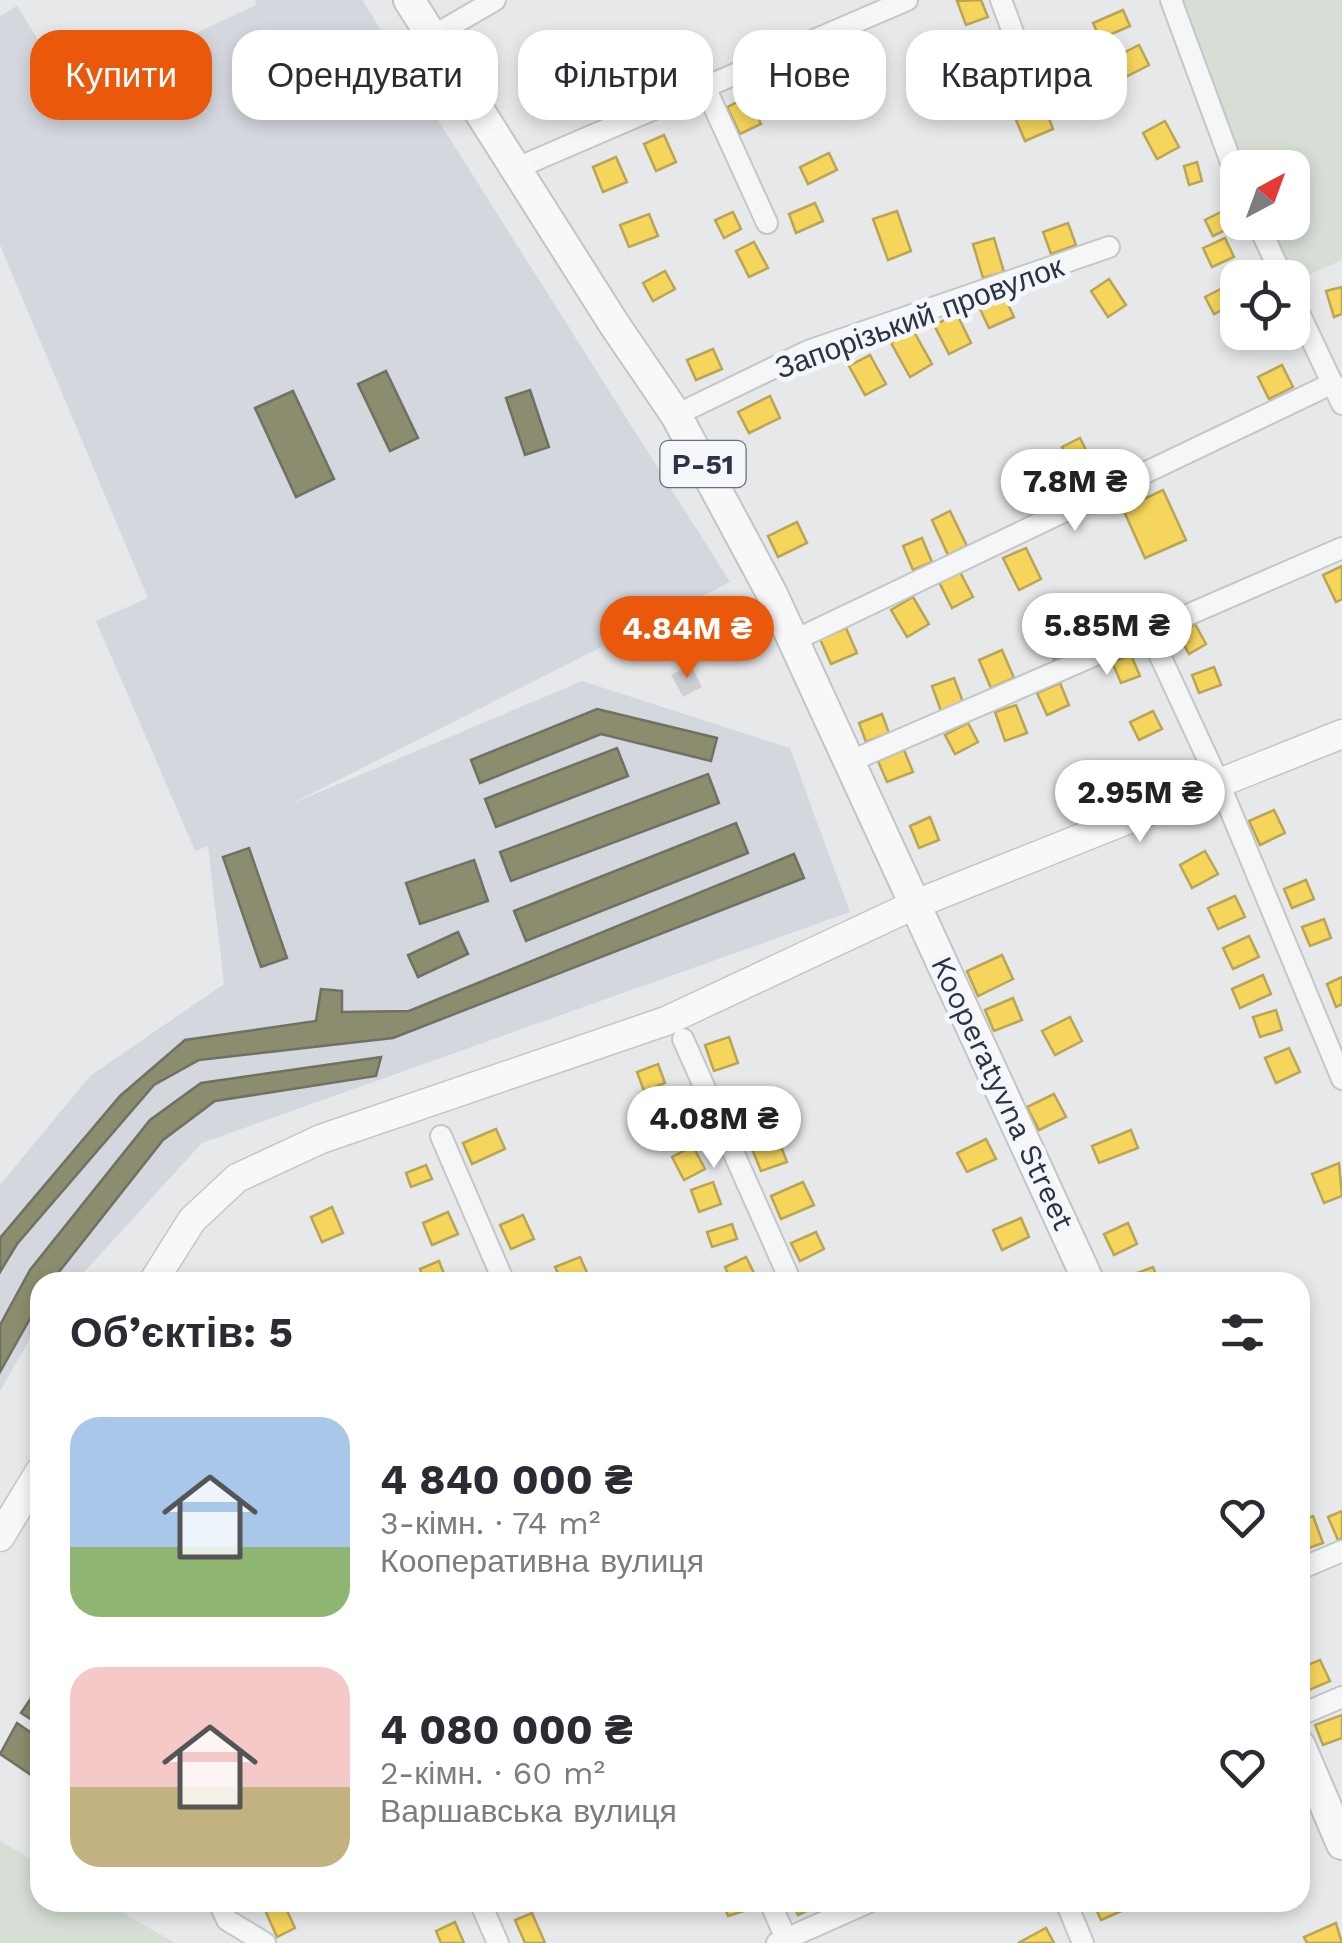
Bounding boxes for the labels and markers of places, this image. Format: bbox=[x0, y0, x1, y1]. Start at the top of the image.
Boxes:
pin: 7.8M ₴ bbox=[994, 449, 1156, 534]
pin: 5.85M ₴ bbox=[1015, 593, 1199, 678]
pin: 4.84M ₴ bbox=[595, 596, 779, 681]
pin: 2.95M ₴ bbox=[1048, 760, 1232, 845]
pin: 4.08M ₴ bbox=[622, 1086, 806, 1171]

